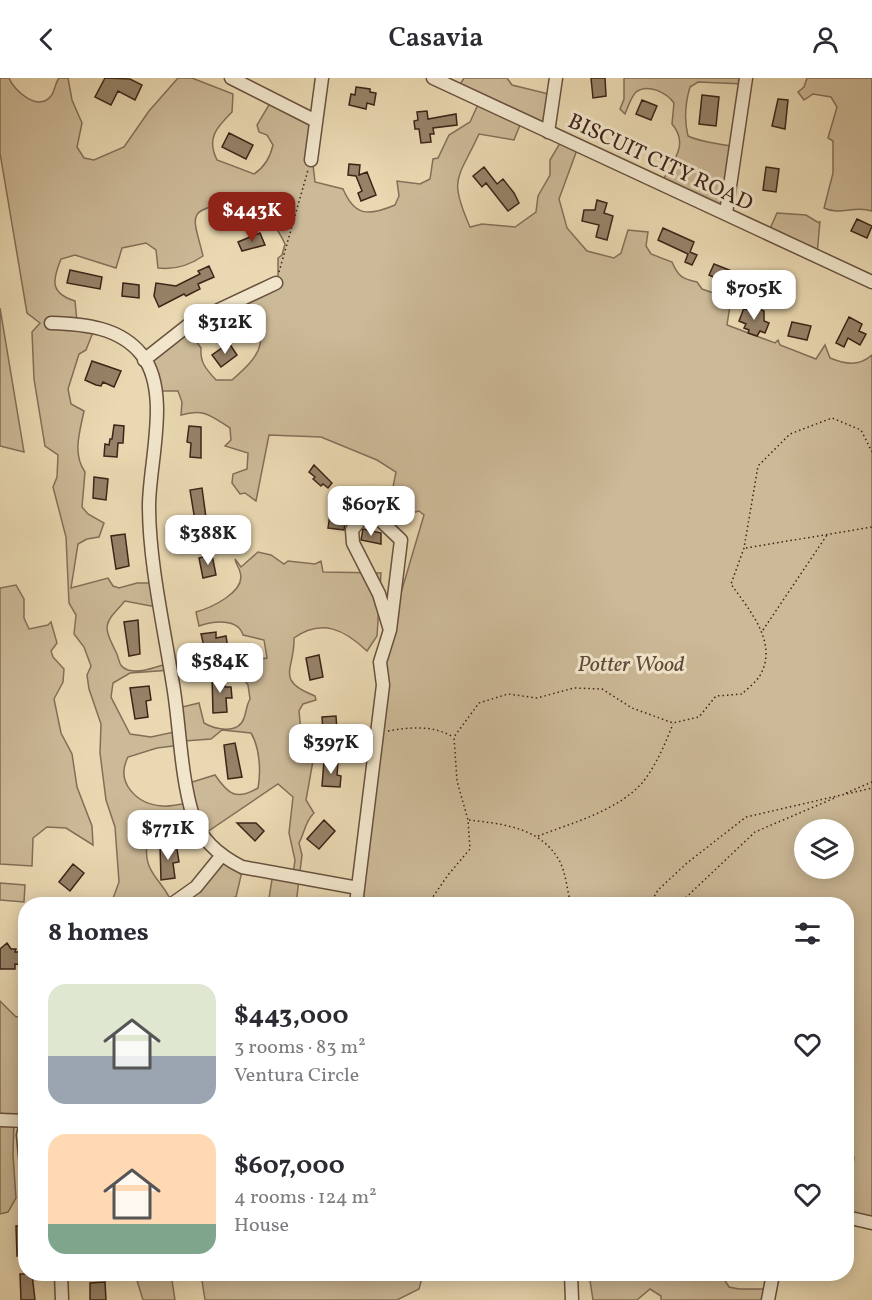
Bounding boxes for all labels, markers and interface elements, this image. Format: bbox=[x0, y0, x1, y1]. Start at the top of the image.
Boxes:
text: Casavia bbox=[388, 20, 484, 58]
icon: back bbox=[30, 23, 63, 56]
icon: person bbox=[809, 23, 842, 56]
street label: BISCUIT CITY ROAD bbox=[562, 107, 758, 220]
pin: $443K bbox=[210, 192, 294, 243]
text: $443K bbox=[222, 197, 282, 225]
pin: $705K bbox=[712, 270, 796, 321]
text: $705K bbox=[726, 275, 782, 303]
pin: $312K bbox=[183, 304, 267, 355]
text: $312K bbox=[198, 309, 252, 337]
pin: $607K bbox=[329, 486, 413, 537]
text: $607K bbox=[342, 491, 400, 519]
pin: $388K bbox=[166, 515, 250, 566]
text: $388K bbox=[179, 520, 237, 548]
pin: $584K bbox=[178, 643, 262, 694]
text: $584K bbox=[191, 648, 249, 676]
park label: Potter Wood bbox=[577, 650, 685, 681]
pin: $397K bbox=[289, 724, 373, 775]
text: $397K bbox=[303, 729, 359, 757]
pin: $771K bbox=[126, 810, 210, 861]
text: $771K bbox=[142, 815, 194, 843]
map controls bbox=[794, 819, 854, 879]
button: layers bbox=[794, 819, 854, 879]
text: 8 homes bbox=[48, 915, 149, 951]
icon: filters bbox=[791, 917, 824, 950]
text: $443,000 bbox=[234, 998, 348, 1034]
icon: home bbox=[96, 1008, 168, 1080]
icon: heart bbox=[791, 1028, 824, 1061]
text: 3 rooms · 83 m² bbox=[234, 1034, 366, 1062]
text: Ventura Circle bbox=[234, 1062, 359, 1090]
text: $607,000 bbox=[234, 1148, 345, 1184]
icon: home bbox=[96, 1158, 168, 1230]
icon: heart bbox=[791, 1178, 824, 1211]
text: 4 rooms · 124 m² bbox=[234, 1184, 377, 1212]
text: House bbox=[234, 1212, 289, 1240]

